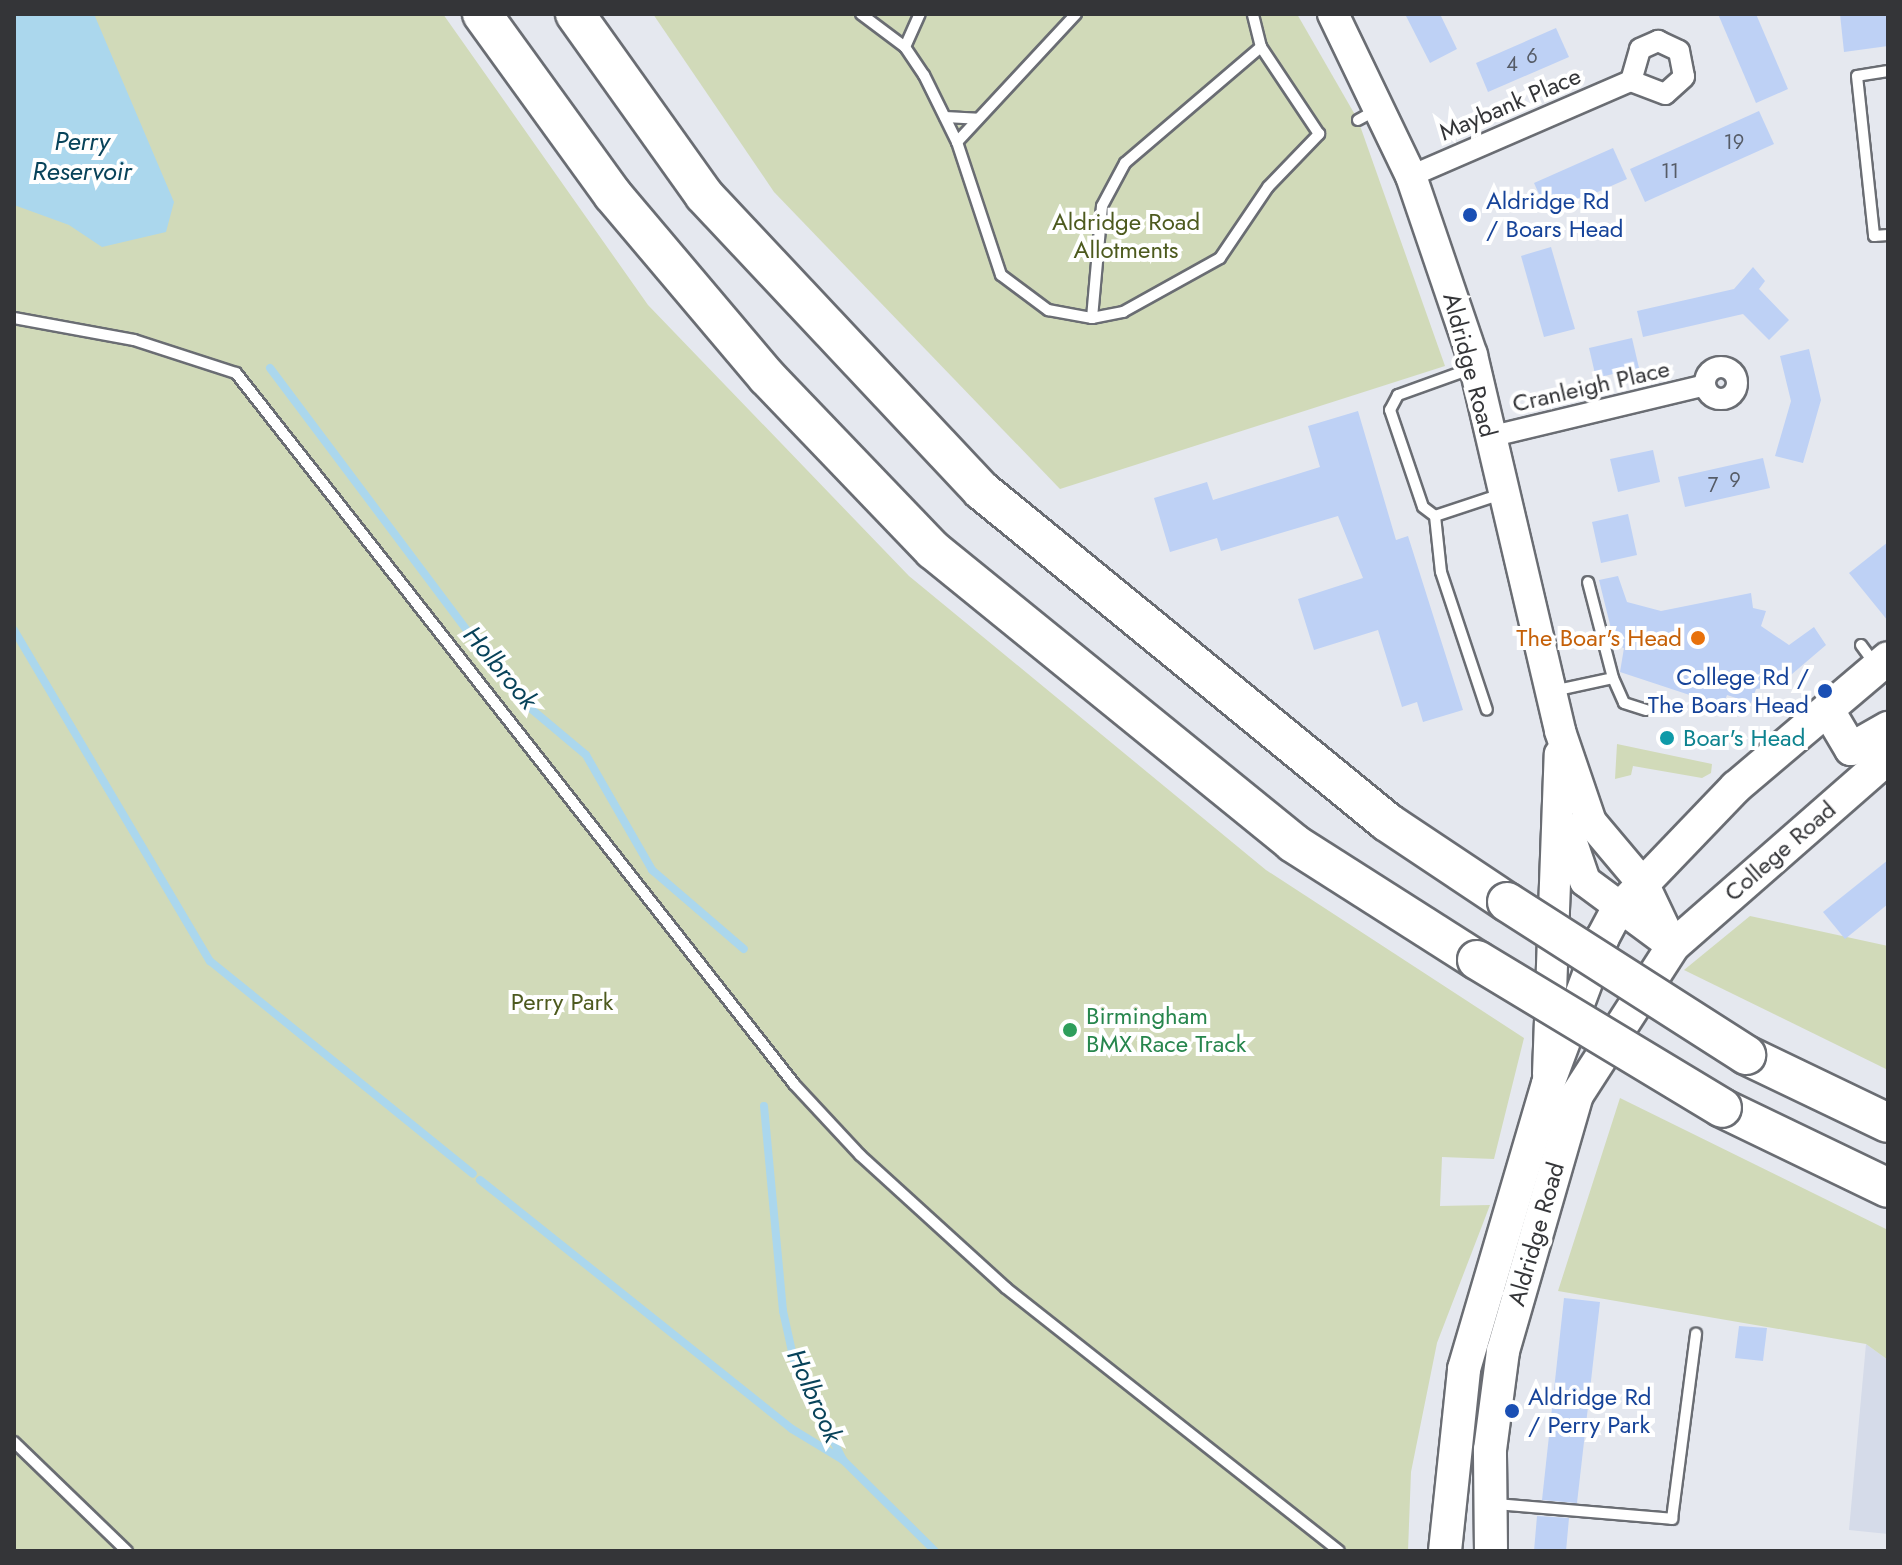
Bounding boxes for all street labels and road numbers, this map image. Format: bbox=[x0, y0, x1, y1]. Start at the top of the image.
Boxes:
street label: Maybank Place bbox=[1435, 61, 1585, 147]
street label: Aldridge Road bbox=[1437, 290, 1503, 440]
street label: Cranleigh Place bbox=[1510, 354, 1672, 418]
street label: College Road bbox=[1718, 795, 1842, 907]
street label: Aldridge Road bbox=[1502, 1159, 1570, 1309]

